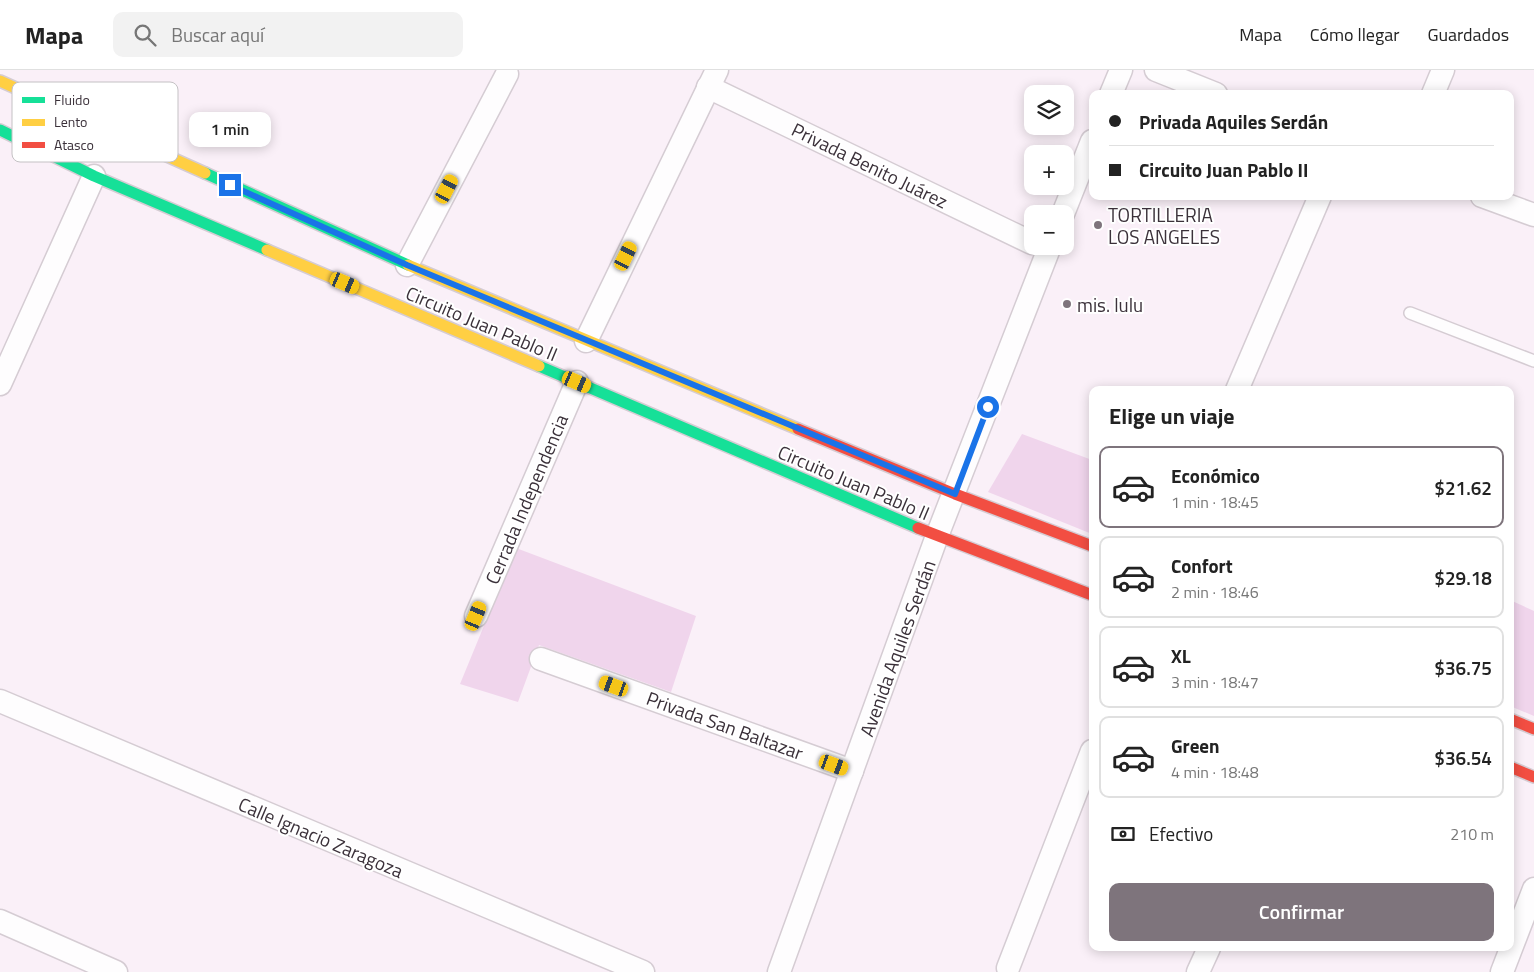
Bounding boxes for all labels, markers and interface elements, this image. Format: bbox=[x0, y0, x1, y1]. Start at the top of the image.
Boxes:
search box bbox=[113, 12, 463, 57]
text: Mapa bbox=[25, 17, 83, 53]
text: Buscar aquí bbox=[171, 20, 264, 49]
icon: search bbox=[131, 21, 159, 49]
text: Mapa bbox=[1239, 21, 1282, 48]
text: Cómo llegar bbox=[1310, 21, 1399, 48]
text: Guardados bbox=[1427, 21, 1509, 48]
legend bbox=[12, 82, 178, 162]
map controls bbox=[1024, 85, 1074, 255]
button: layers bbox=[1024, 85, 1074, 135]
text: Fluido bbox=[54, 89, 90, 110]
text: Privada Aquiles Serdán bbox=[1139, 107, 1328, 136]
text: Lento bbox=[54, 111, 88, 132]
callout: 1 min bbox=[189, 112, 271, 148]
street label: Privada Benito Juárez bbox=[787, 115, 953, 215]
text: 1 min bbox=[211, 117, 249, 141]
text: Atasco bbox=[54, 134, 94, 155]
button: + bbox=[1024, 145, 1074, 195]
text: Circuito Juan Pablo II bbox=[1139, 155, 1308, 184]
car bbox=[433, 172, 460, 206]
route end bbox=[219, 174, 241, 196]
place label: TORTILLERIA LOS ANGELES bbox=[1108, 200, 1220, 251]
button: − bbox=[1024, 205, 1074, 255]
marker: TORTILLERIA LOS ANGELES bbox=[1092, 219, 1104, 231]
car bbox=[612, 239, 639, 273]
car bbox=[328, 270, 361, 296]
street label: Circuito Juan Pablo II bbox=[402, 278, 562, 368]
place label: mis. lulu bbox=[1077, 290, 1143, 319]
marker: mis. lulu bbox=[1061, 298, 1073, 310]
car bbox=[560, 369, 593, 395]
route start bbox=[977, 396, 999, 418]
text: Elige un viaje bbox=[1109, 399, 1235, 433]
street label: Cerrada Independencia bbox=[477, 409, 575, 589]
street label: Circuito Juan Pablo II bbox=[774, 437, 934, 527]
text: Económico bbox=[1171, 461, 1260, 490]
icon: car bbox=[1111, 465, 1156, 510]
text: $21.62 bbox=[1434, 473, 1492, 502]
text: 1 min · 18:45 bbox=[1171, 490, 1259, 514]
text: Confort bbox=[1171, 551, 1233, 580]
icon: car bbox=[1111, 555, 1156, 600]
street label: Avenida Aquiles Serdán bbox=[852, 556, 942, 740]
text: $29.18 bbox=[1434, 563, 1492, 592]
text: 2 min · 18:46 bbox=[1171, 580, 1259, 604]
car bbox=[463, 599, 488, 633]
text: XL bbox=[1171, 641, 1191, 670]
icon: car bbox=[1111, 645, 1156, 690]
text: $36.75 bbox=[1434, 653, 1492, 682]
text: 3 min · 18:47 bbox=[1171, 670, 1259, 694]
car bbox=[597, 674, 630, 698]
street label: Privada San Baltazar bbox=[643, 683, 808, 767]
text: Green bbox=[1171, 731, 1220, 760]
icon: car bbox=[1111, 735, 1156, 780]
text: $36.54 bbox=[1434, 743, 1492, 772]
car bbox=[817, 753, 850, 777]
text: 4 min · 18:48 bbox=[1171, 760, 1259, 784]
street label: Calle Ignacio Zaragoza bbox=[234, 789, 408, 885]
text: Efectivo bbox=[1149, 819, 1213, 848]
icon: cash bbox=[1109, 820, 1137, 848]
text: 210 m bbox=[1450, 822, 1494, 846]
button: Confirmar bbox=[1109, 883, 1494, 941]

